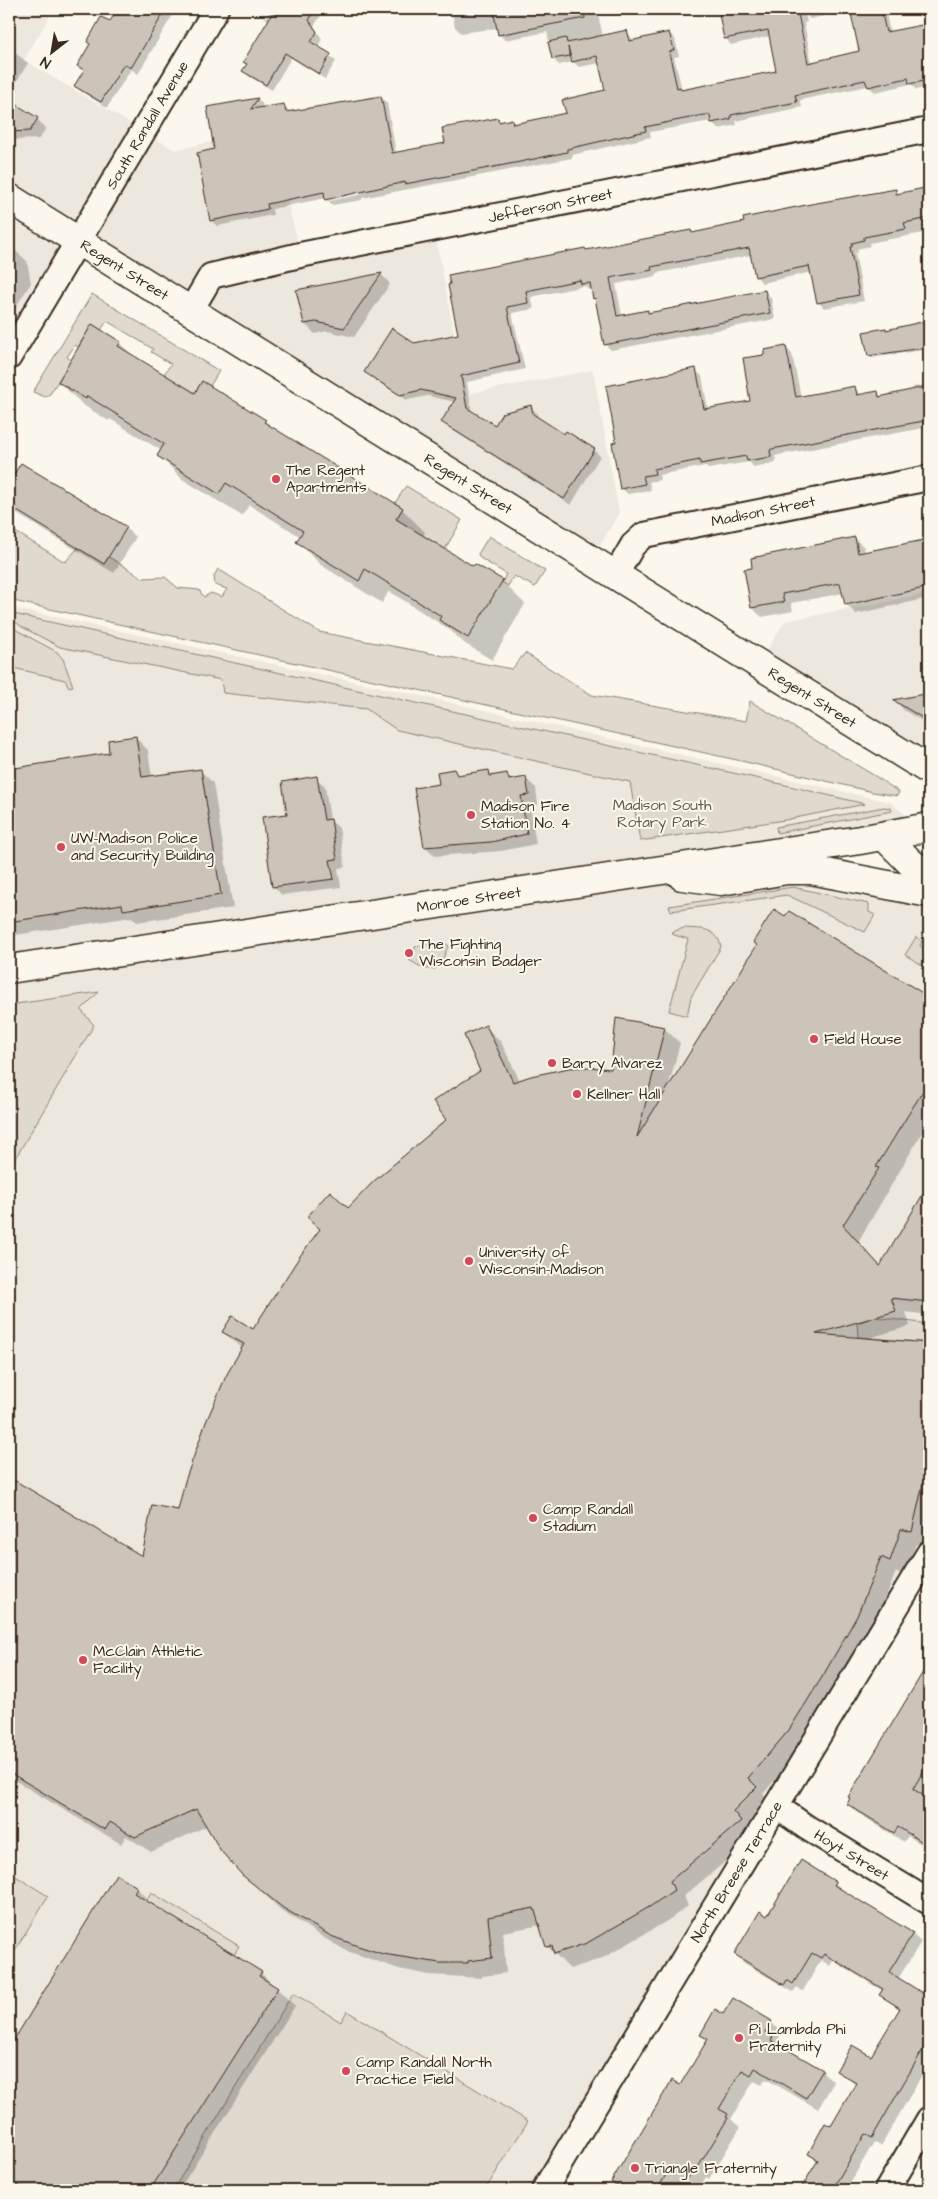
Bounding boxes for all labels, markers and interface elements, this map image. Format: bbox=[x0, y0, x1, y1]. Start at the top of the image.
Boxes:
north arrow bbox=[28, 28, 78, 78]
text: N bbox=[37, 51, 55, 73]
street label: South Randall Avenue bbox=[101, 57, 194, 193]
street label: Jefferson Street bbox=[486, 183, 614, 228]
street label: Regent Street bbox=[76, 235, 172, 306]
street label: Regent Street bbox=[420, 449, 516, 520]
place label: The Regent Apartments bbox=[286, 460, 367, 498]
marker: The Regent Apartments bbox=[270, 473, 282, 485]
street label: Madison Street bbox=[709, 491, 817, 532]
street label: Regent Street bbox=[764, 662, 860, 733]
park label: Madison South Rotary Park bbox=[613, 795, 712, 834]
place label: Madison Fire Station No. 4 bbox=[481, 796, 571, 834]
marker: Madison Fire Station No. 4 bbox=[465, 809, 477, 821]
place label: UW-Madison Police and Security Building bbox=[71, 828, 214, 867]
marker: UW-Madison Police and Security Building bbox=[55, 841, 67, 853]
street label: Monroe Street bbox=[415, 882, 523, 918]
place label: The Fighting Wisconsin Badger bbox=[419, 934, 542, 973]
marker: The Fighting Wisconsin Badger bbox=[403, 947, 415, 959]
place label: Field House bbox=[824, 1029, 902, 1050]
marker: Field House bbox=[808, 1033, 820, 1045]
place label: Barry Alvarez bbox=[562, 1053, 663, 1075]
marker: Barry Alvarez bbox=[546, 1057, 558, 1069]
place label: Kellner Hall bbox=[587, 1084, 660, 1105]
marker: Kellner Hall bbox=[571, 1088, 583, 1100]
place label: University of Wisconsin-Madison bbox=[479, 1242, 604, 1280]
marker: University of Wisconsin-Madison bbox=[463, 1255, 475, 1267]
place label: Camp Randall Stadium bbox=[543, 1499, 633, 1537]
marker: Camp Randall Stadium bbox=[527, 1512, 539, 1524]
place label: McClain Athletic Facility bbox=[93, 1641, 203, 1680]
marker: McClain Athletic Facility bbox=[77, 1654, 89, 1666]
street label: North Breese Terrace bbox=[686, 1797, 788, 1947]
street label: Hoyt Street bbox=[810, 1824, 893, 1886]
place label: Pi Lambda Phi Fraternity bbox=[749, 2019, 846, 2058]
marker: Pi Lambda Phi Fraternity bbox=[733, 2032, 745, 2044]
place label: Camp Randall North Practice Field bbox=[356, 2052, 492, 2090]
marker: Camp Randall North Practice Field bbox=[340, 2065, 352, 2077]
place label: Triangle Fraternity bbox=[645, 2158, 777, 2180]
marker: Triangle Fraternity bbox=[629, 2162, 641, 2174]

